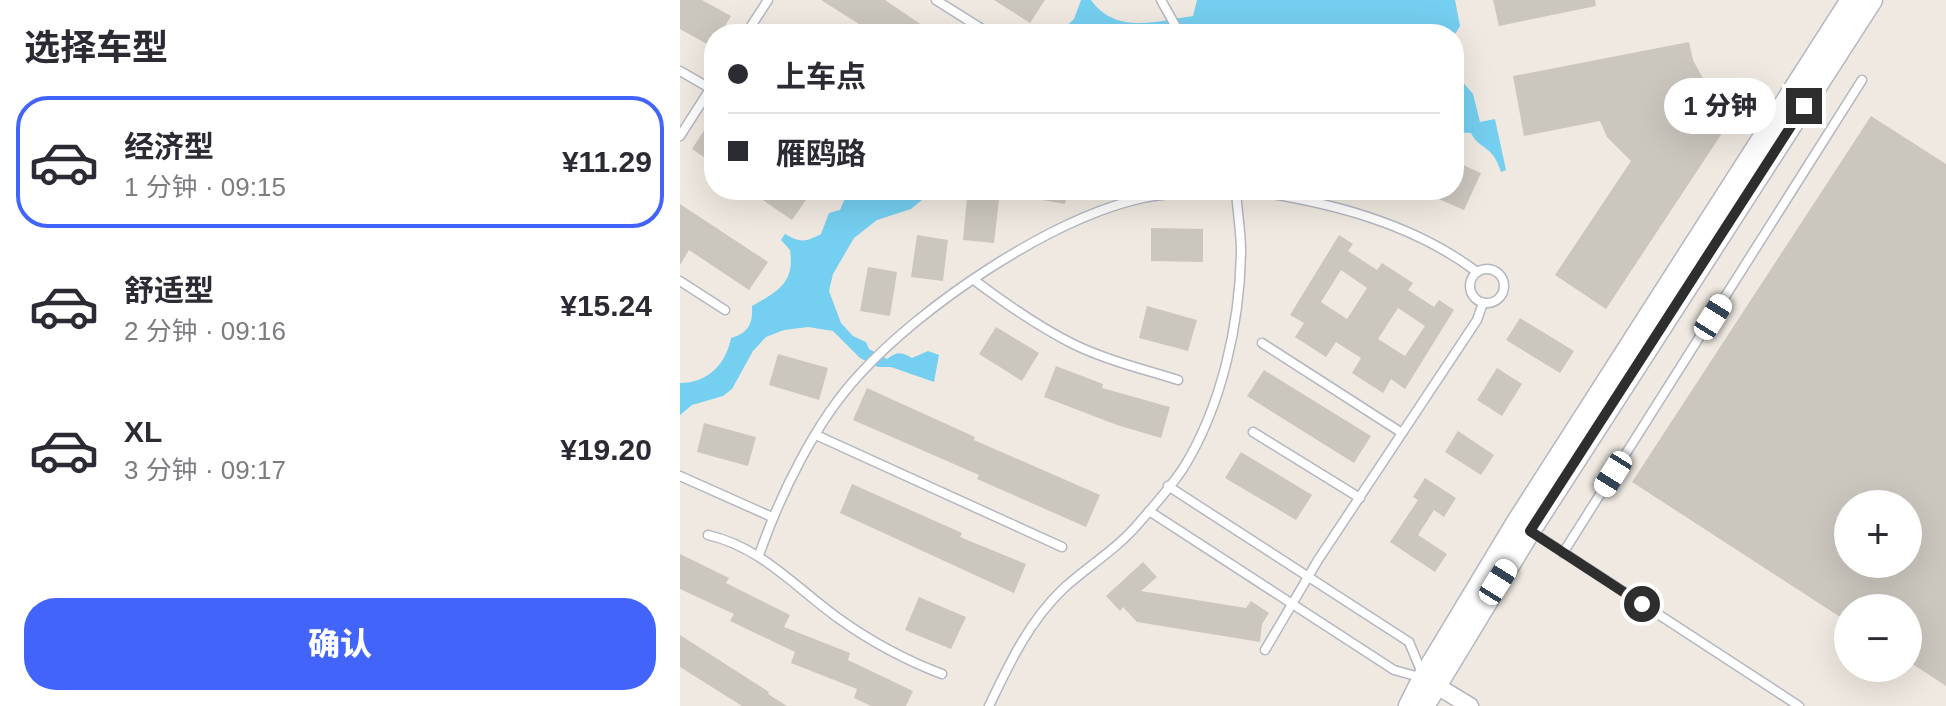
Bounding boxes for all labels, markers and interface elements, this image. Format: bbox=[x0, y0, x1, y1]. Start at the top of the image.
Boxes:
text: 选择车型 bbox=[24, 27, 168, 68]
text: 上车点 bbox=[776, 60, 866, 93]
callout: 1 分钟 bbox=[1664, 78, 1776, 134]
route end bbox=[1786, 88, 1822, 124]
text: 1 分钟 bbox=[1683, 91, 1757, 121]
icon: car bbox=[28, 126, 100, 198]
text: 经济型 bbox=[124, 130, 214, 163]
text: 雁鸥路 bbox=[776, 137, 866, 170]
text: ¥11.29 bbox=[562, 145, 652, 178]
text: 1 分钟 · 09:15 bbox=[124, 172, 286, 202]
icon: car bbox=[28, 270, 100, 342]
text: 舒适型 bbox=[124, 274, 214, 307]
text: ¥15.24 bbox=[560, 289, 652, 322]
car bbox=[1690, 290, 1736, 344]
text: 2 分钟 · 09:16 bbox=[124, 316, 286, 346]
icon: car bbox=[28, 414, 100, 486]
text: XL bbox=[124, 415, 162, 448]
text: ¥19.20 bbox=[560, 433, 652, 466]
car bbox=[1590, 447, 1636, 501]
text: 3 分钟 · 09:17 bbox=[124, 455, 286, 485]
map controls bbox=[1834, 490, 1922, 682]
button: + bbox=[1834, 490, 1922, 578]
car bbox=[1475, 555, 1521, 609]
route start bbox=[1624, 586, 1660, 622]
button: − bbox=[1834, 594, 1922, 682]
button: 确认 bbox=[24, 598, 656, 690]

